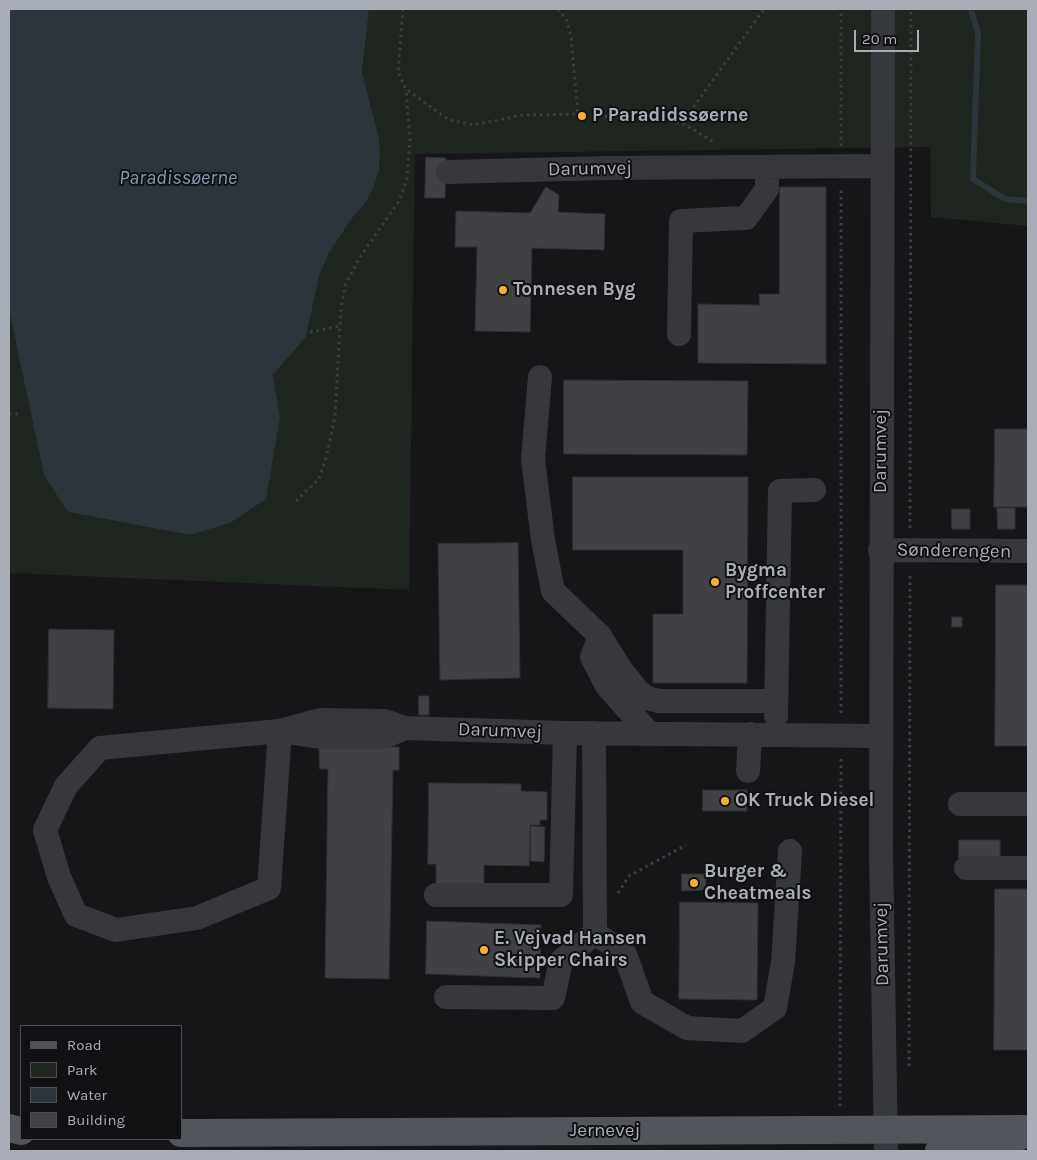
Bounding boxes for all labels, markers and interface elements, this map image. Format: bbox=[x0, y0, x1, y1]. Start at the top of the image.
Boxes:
scale bar bbox=[857, 20, 922, 52]
text: 20 m bbox=[862, 30, 897, 48]
place label: P Paradidssøerne bbox=[592, 105, 748, 127]
marker: P Paradidssøerne bbox=[576, 110, 588, 122]
street label: Darumvej bbox=[548, 157, 632, 181]
water label: Paradissøerne bbox=[119, 166, 237, 190]
place label: Tonnesen Byg bbox=[513, 279, 635, 301]
marker: Tonnesen Byg bbox=[497, 284, 509, 296]
street label: Darumvej bbox=[870, 409, 892, 493]
street label: Sønderengen bbox=[897, 539, 1011, 563]
place label: Bygma Proffcenter bbox=[725, 560, 825, 604]
marker: Bygma Proffcenter bbox=[709, 576, 721, 588]
street label: Darumvej bbox=[457, 718, 543, 744]
place label: OK Truck Diesel bbox=[735, 790, 874, 812]
marker: OK Truck Diesel bbox=[719, 795, 731, 807]
place label: Burger & Cheatmeals bbox=[704, 861, 812, 905]
marker: Burger & Cheatmeals bbox=[688, 877, 700, 889]
street label: Darumvej bbox=[870, 902, 894, 986]
place label: E. Vejvad Hansen Skipper Chairs bbox=[494, 928, 647, 972]
marker: E. Vejvad Hansen Skipper Chairs bbox=[478, 944, 490, 956]
legend bbox=[20, 1025, 182, 1140]
text: Road bbox=[67, 1036, 102, 1054]
text: Park bbox=[67, 1061, 97, 1079]
text: Water bbox=[67, 1086, 107, 1104]
text: Building bbox=[67, 1111, 125, 1129]
street label: Jernevej bbox=[570, 1120, 640, 1142]

